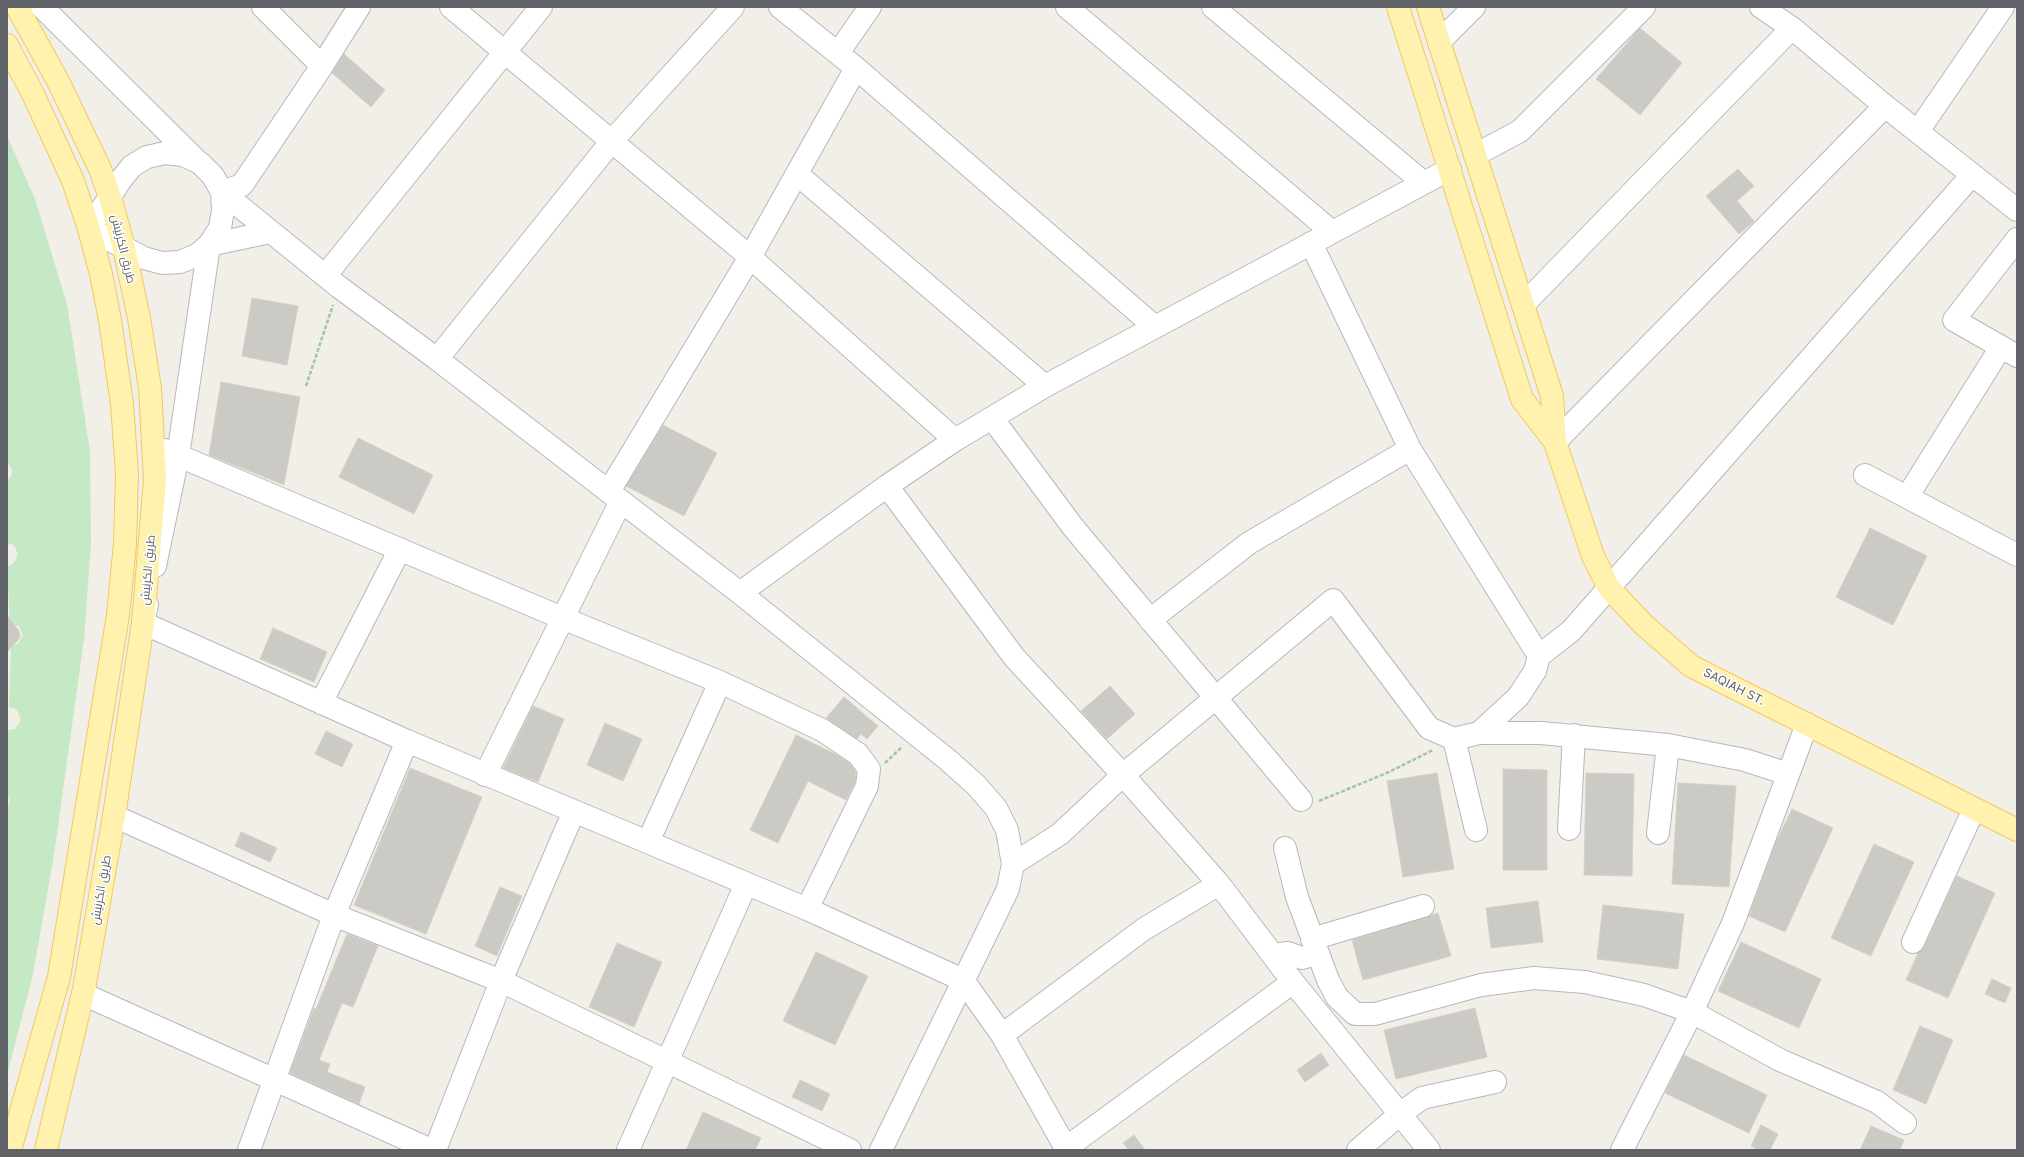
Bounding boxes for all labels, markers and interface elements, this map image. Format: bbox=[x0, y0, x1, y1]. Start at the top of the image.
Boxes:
street label: طريق الكرنيش bbox=[107, 213, 139, 285]
street label: طريق الكرنيش bbox=[138, 534, 158, 606]
street label: SAQIAH ST. bbox=[1701, 665, 1767, 709]
street label: طريق الكرنيش bbox=[88, 854, 114, 926]

